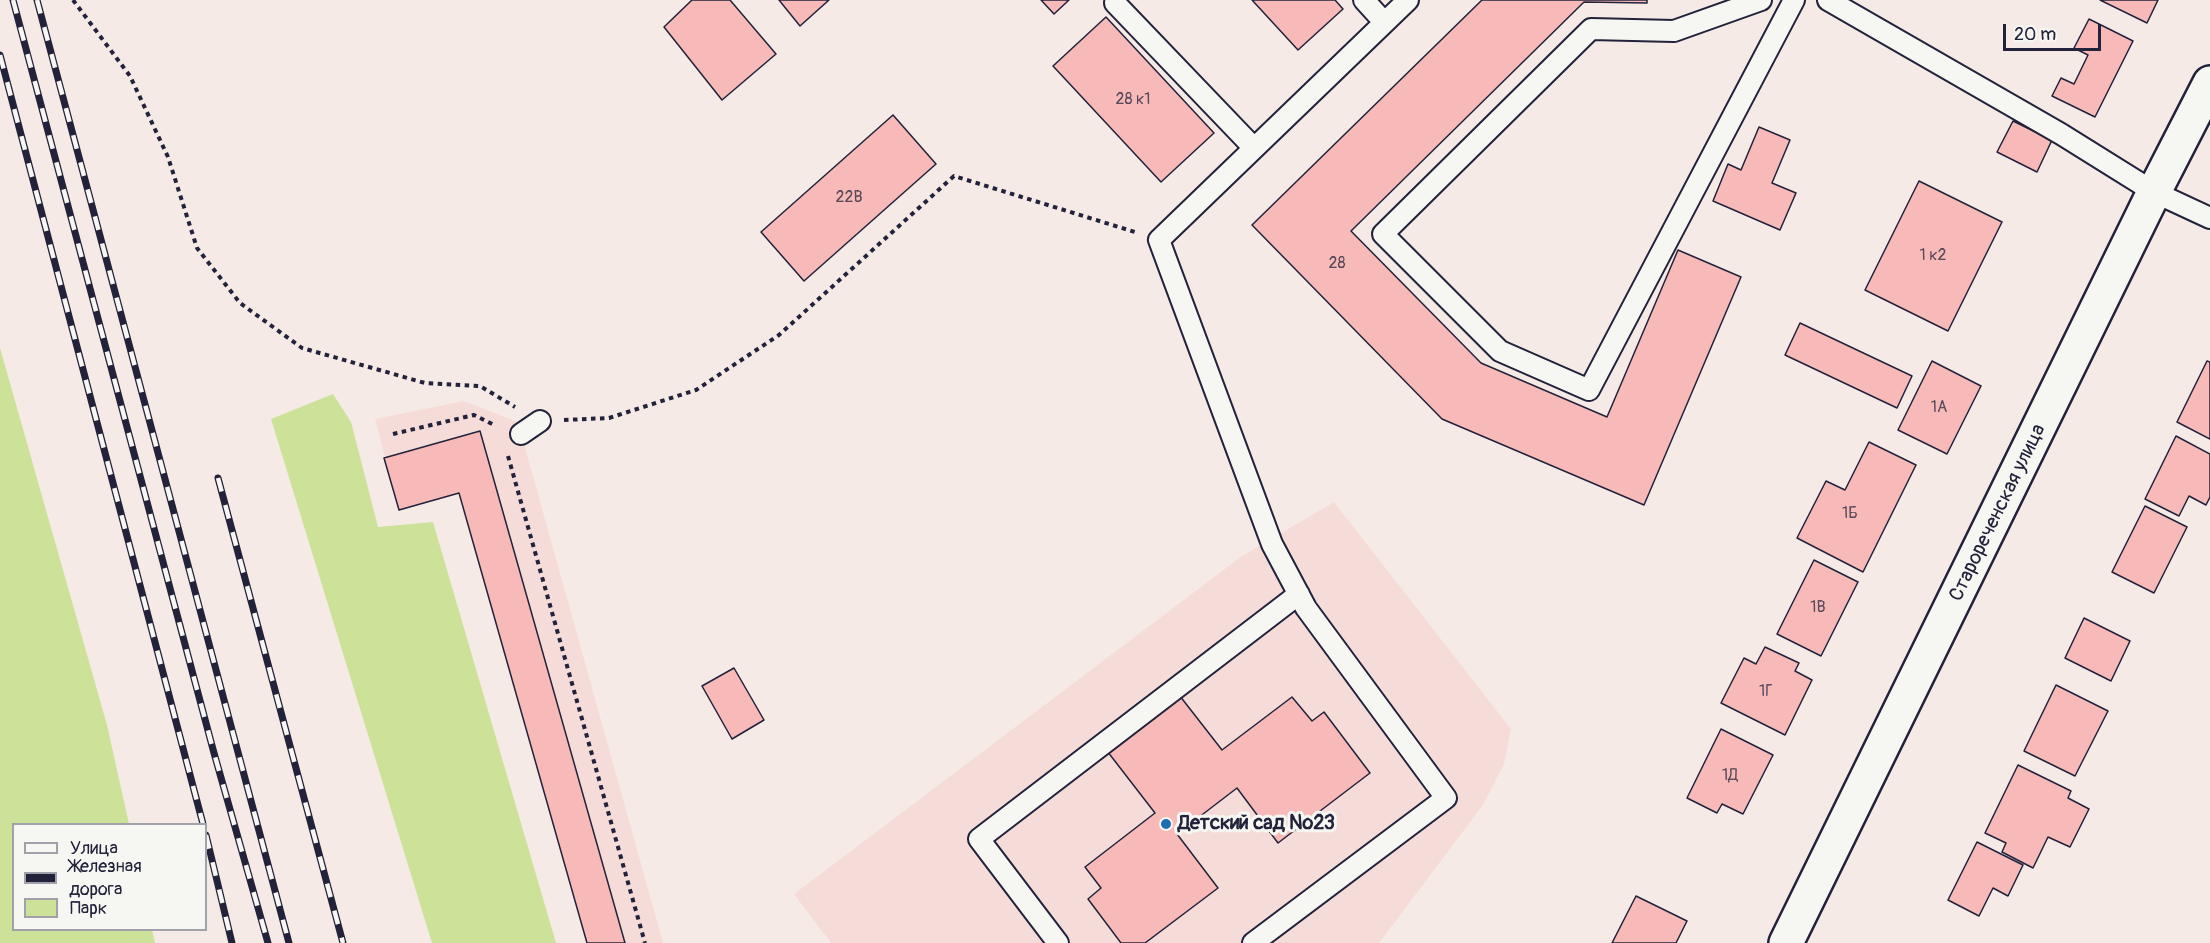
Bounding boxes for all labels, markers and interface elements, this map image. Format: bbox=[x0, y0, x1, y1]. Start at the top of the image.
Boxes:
scale bar bbox=[2006, 12, 2104, 50]
text: 20 m bbox=[2014, 23, 2056, 46]
house number: 28 к1 bbox=[1116, 90, 1150, 110]
house number: 22В bbox=[836, 188, 862, 208]
house number: 1 к2 bbox=[1920, 246, 1946, 266]
house number: 28 bbox=[1328, 254, 1346, 274]
house number: 1А bbox=[1931, 398, 1947, 418]
street label: Старореченская улица bbox=[1945, 420, 2051, 606]
house number: 1Б bbox=[1842, 504, 1858, 524]
house number: 1В bbox=[1810, 598, 1826, 618]
house number: 1Г bbox=[1759, 682, 1773, 702]
house number: 1Д bbox=[1722, 766, 1738, 786]
place label: Детский сад №23 bbox=[1178, 812, 1335, 836]
marker: Детский сад №23 bbox=[1159, 817, 1173, 831]
legend bbox=[12, 823, 207, 931]
text: Улица bbox=[70, 837, 118, 860]
text: Железная дорога bbox=[69, 855, 142, 901]
text: Парк bbox=[70, 897, 107, 920]

